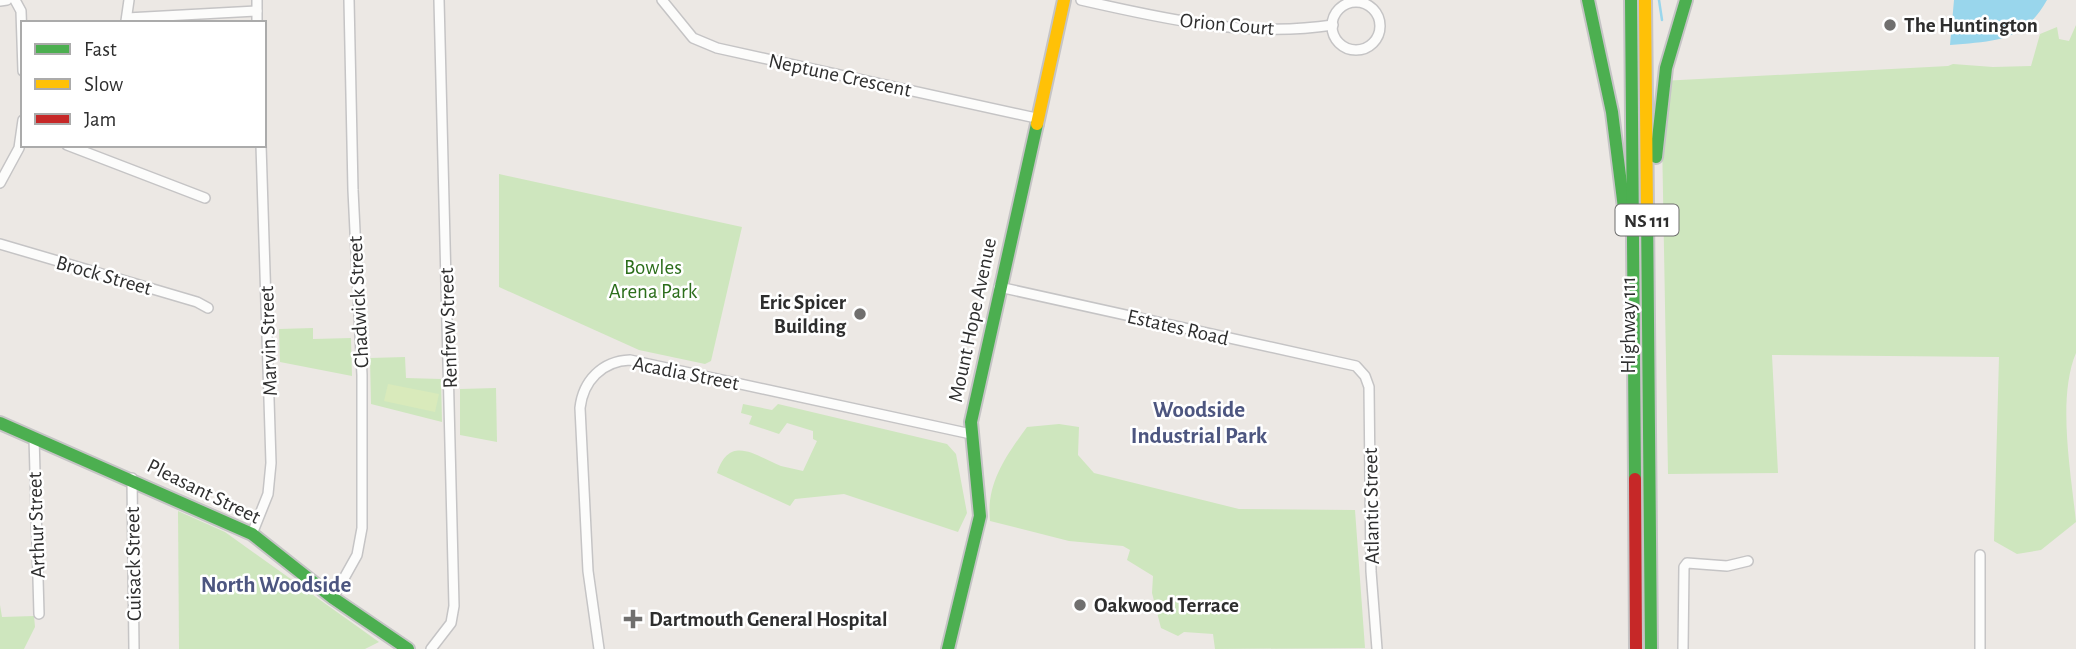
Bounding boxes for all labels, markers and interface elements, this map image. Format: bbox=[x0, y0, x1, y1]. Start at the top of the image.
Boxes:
street label: Orion Court bbox=[1179, 10, 1275, 39]
place label: The Huntington bbox=[1904, 15, 2038, 36]
marker: The Huntington bbox=[1882, 17, 1898, 33]
legend bbox=[21, 21, 266, 147]
text: Fast bbox=[84, 39, 117, 60]
street label: Neptune Crescent bbox=[767, 50, 914, 101]
text: Slow bbox=[84, 74, 123, 95]
text: Jam bbox=[84, 109, 116, 130]
road number: NS 111 bbox=[1616, 204, 1678, 235]
street label: Chadwick Street bbox=[345, 235, 372, 369]
street label: Mount Hope Avenue bbox=[945, 236, 1000, 404]
street label: Brock Street bbox=[54, 252, 154, 299]
park label: Bowles Arena Park bbox=[609, 257, 698, 302]
street label: Renfrew Street bbox=[436, 267, 461, 389]
street label: Highway 111 bbox=[1618, 276, 1639, 374]
street label: Marvin Street bbox=[256, 285, 281, 397]
place label: Eric Spicer Building bbox=[759, 292, 847, 337]
marker: Eric Spicer Building bbox=[852, 306, 868, 322]
street label: Estates Road bbox=[1125, 306, 1231, 349]
street label: Acadia Street bbox=[631, 353, 741, 394]
district label: Woodside Industrial Park bbox=[1131, 399, 1268, 448]
street label: Atlantic Street bbox=[1360, 447, 1383, 565]
street label: Pleasant Street bbox=[144, 455, 264, 528]
street label: Arthur Street bbox=[24, 471, 49, 579]
street label: Cuisack Street bbox=[122, 506, 145, 621]
district label: North Woodside bbox=[201, 574, 351, 597]
place label: Oakwood Terrace bbox=[1094, 595, 1239, 616]
marker: Oakwood Terrace bbox=[1072, 597, 1088, 613]
marker: Dartmouth General Hospital bbox=[623, 609, 643, 629]
place label: Dartmouth General Hospital bbox=[649, 609, 888, 630]

